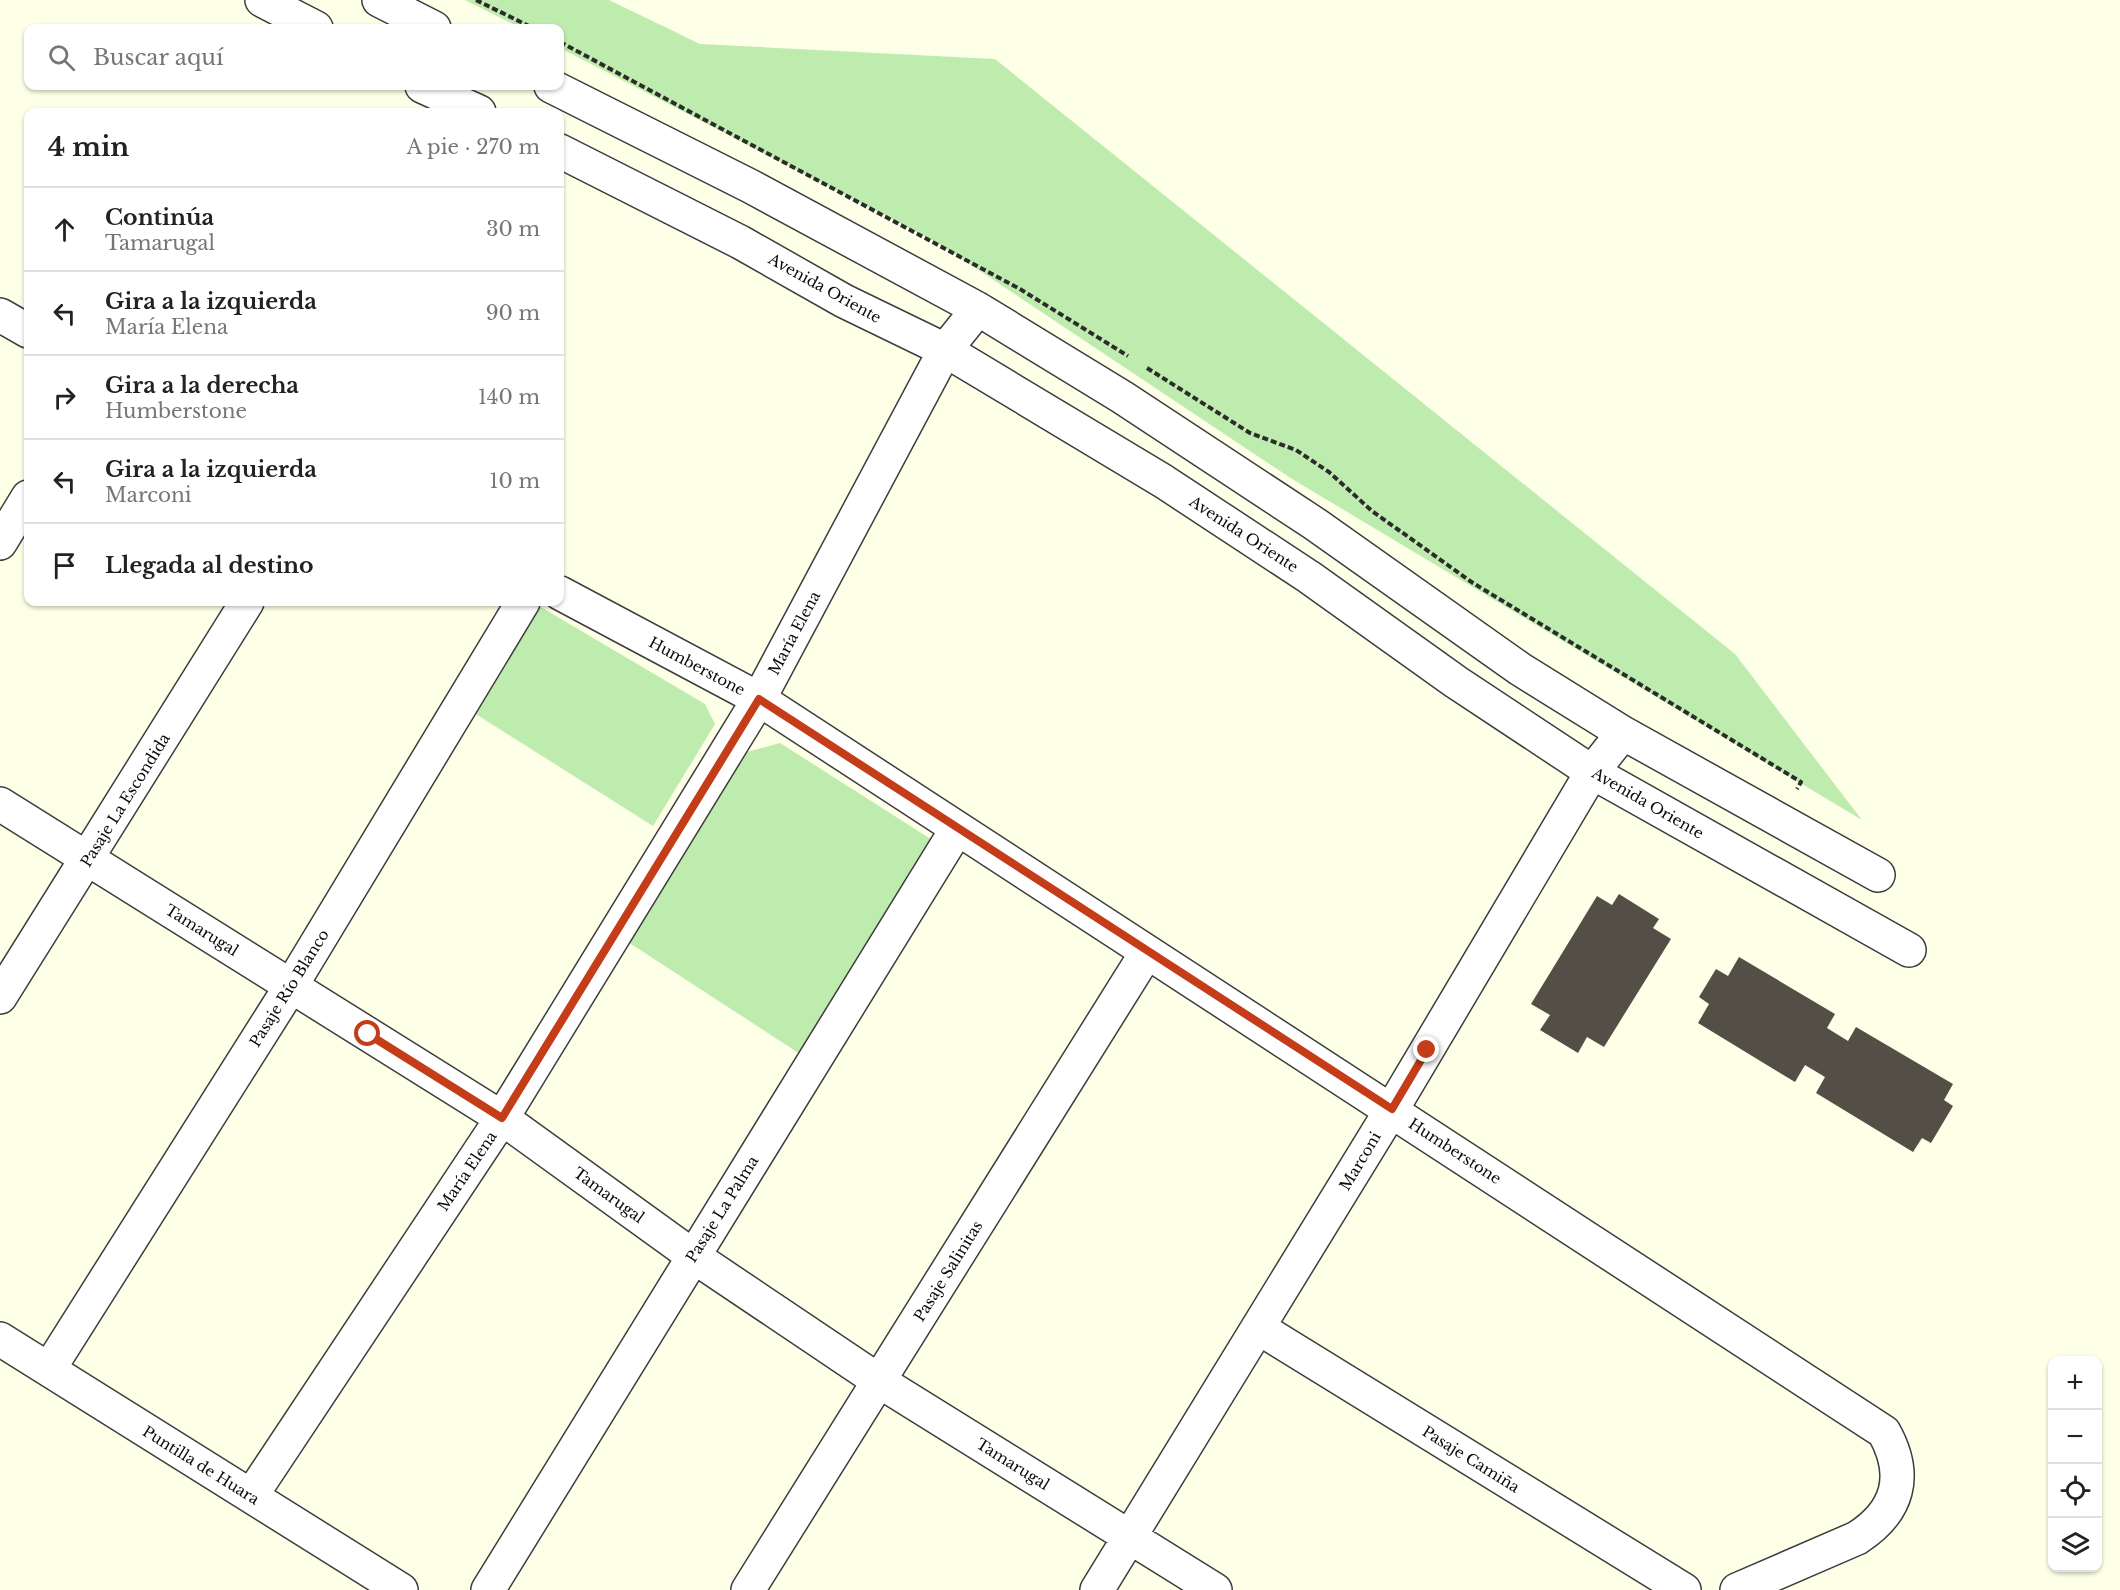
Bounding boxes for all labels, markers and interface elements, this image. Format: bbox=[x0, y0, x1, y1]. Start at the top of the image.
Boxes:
search box bbox=[24, 24, 564, 90]
icon: search bbox=[45, 41, 78, 74]
text: Buscar aquí bbox=[93, 44, 224, 71]
text: 4 min bbox=[48, 131, 129, 163]
text: A pie · 270 m bbox=[407, 135, 540, 159]
text: Continúa bbox=[105, 204, 214, 231]
icon: ahead bbox=[48, 213, 81, 246]
text: 30 m bbox=[486, 217, 540, 241]
text: Tamarugal bbox=[105, 231, 215, 255]
street label: Avenida Oriente bbox=[764, 249, 885, 327]
text: Gira a la izquierda bbox=[105, 288, 317, 315]
icon: left bbox=[48, 297, 81, 330]
text: 90 m bbox=[486, 301, 540, 325]
text: María Elena bbox=[105, 315, 228, 339]
text: Gira a la derecha bbox=[105, 372, 299, 399]
icon: right bbox=[48, 381, 81, 414]
text: 140 m bbox=[478, 385, 540, 409]
text: Humberstone bbox=[105, 399, 247, 423]
text: Gira a la izquierda bbox=[105, 456, 317, 483]
icon: left bbox=[48, 465, 81, 498]
text: 10 m bbox=[490, 469, 540, 493]
text: Marconi bbox=[105, 483, 192, 507]
street label: Avenida Oriente bbox=[1185, 491, 1302, 576]
icon: arrive bbox=[48, 549, 81, 582]
text: Llegada al destino bbox=[105, 552, 314, 579]
street label: María Elena bbox=[764, 587, 824, 678]
street label: Humberstone bbox=[646, 633, 748, 699]
street label: Pasaje La Escondida bbox=[76, 729, 174, 870]
street label: Avenida Oriente bbox=[1588, 763, 1707, 843]
street label: Tamarugal bbox=[162, 900, 242, 960]
street label: Pasaje Río Blanco bbox=[245, 926, 333, 1050]
route start bbox=[354, 1020, 380, 1046]
route end bbox=[1413, 1036, 1439, 1062]
street label: Humberstone bbox=[1405, 1114, 1505, 1188]
street label: María Elena bbox=[433, 1127, 501, 1215]
street label: Marconi bbox=[1335, 1128, 1385, 1194]
street label: Pasaje La Palma bbox=[682, 1152, 763, 1266]
street label: Tamarugal bbox=[570, 1163, 648, 1227]
street label: Pasaje Salinitas bbox=[909, 1217, 987, 1325]
map controls bbox=[2048, 1356, 2102, 1572]
button: + bbox=[2048, 1356, 2102, 1410]
button: − bbox=[2048, 1410, 2102, 1464]
street label: Puntilla de Huara bbox=[139, 1421, 263, 1509]
street label: Pasaje Camiña bbox=[1419, 1421, 1524, 1497]
street label: Tamarugal bbox=[973, 1434, 1053, 1494]
button: locate bbox=[2048, 1464, 2102, 1518]
button: layers bbox=[2048, 1518, 2102, 1572]

